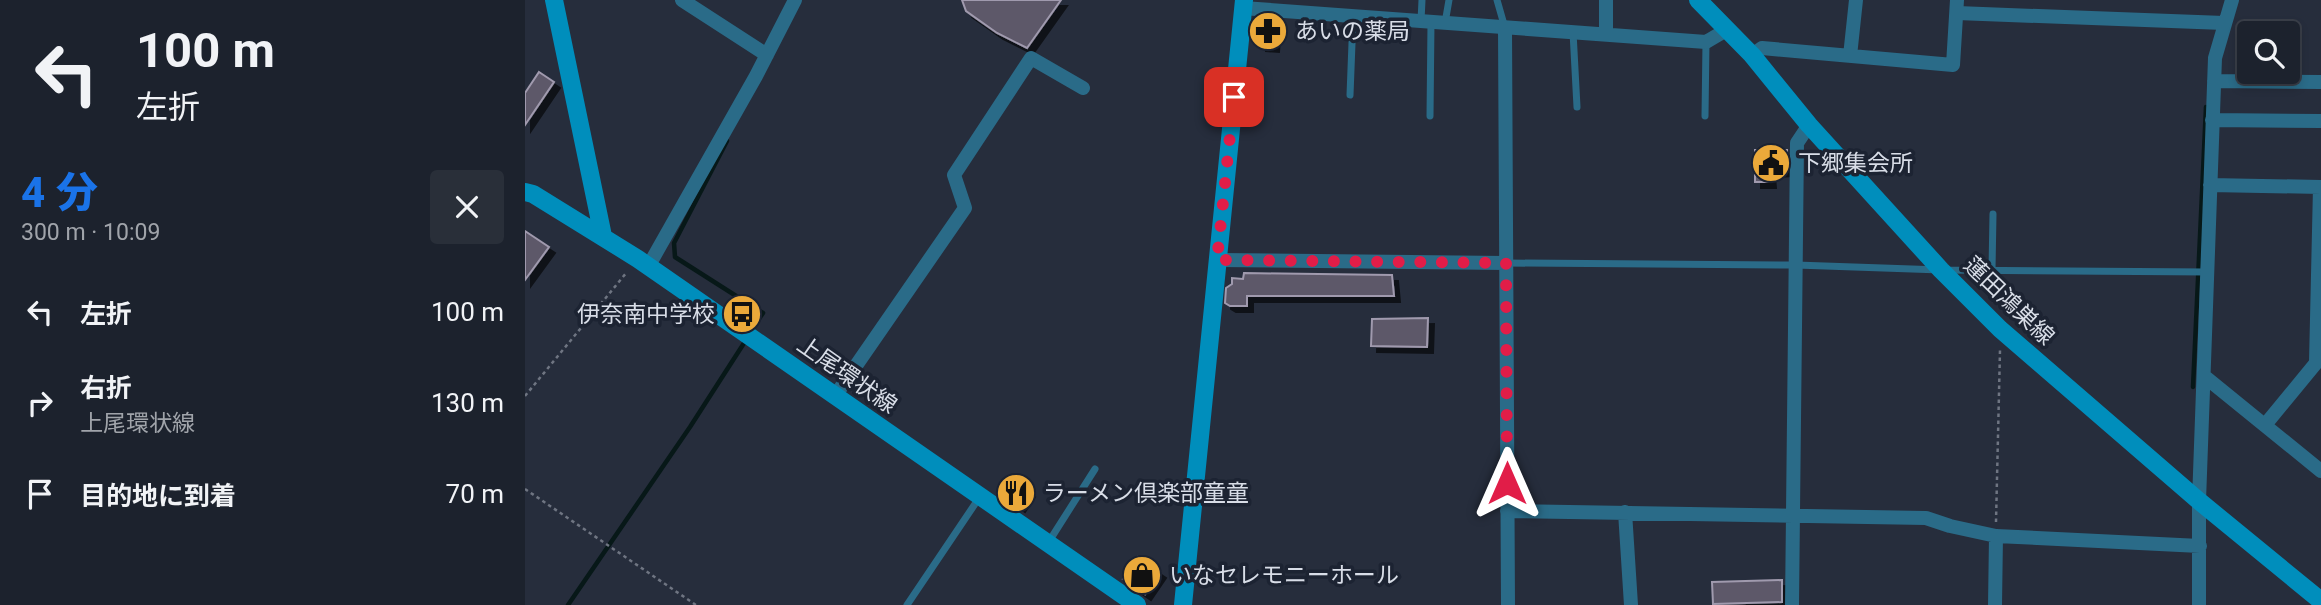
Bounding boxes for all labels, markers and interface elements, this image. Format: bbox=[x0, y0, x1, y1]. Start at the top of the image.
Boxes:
pharmacy icon: あいの薬局 bbox=[1247, 10, 1289, 52]
place label: あいの薬局 bbox=[1295, 18, 1410, 45]
map controls bbox=[2237, 21, 2300, 84]
button: search bbox=[2237, 21, 2300, 84]
text: 100 m bbox=[136, 22, 275, 79]
icon: left bbox=[21, 28, 112, 119]
pin bbox=[1204, 67, 1264, 127]
icon: arrive bbox=[1215, 78, 1253, 116]
text: 左折 bbox=[136, 88, 200, 126]
public building icon: 下郷集会所 bbox=[1750, 142, 1792, 184]
place label: 下郷集会所 bbox=[1798, 150, 1913, 177]
text: 4 分 bbox=[21, 168, 98, 217]
button: close bbox=[430, 170, 504, 244]
text: 300 m · 10:09 bbox=[21, 219, 160, 246]
street label: 蓮田鴻巣線 bbox=[1958, 251, 2060, 351]
icon: left bbox=[21, 293, 59, 331]
bus stop icon: 伊奈南中学校 bbox=[721, 293, 763, 335]
text: 100 m bbox=[431, 297, 504, 327]
text: 左折 bbox=[80, 299, 132, 329]
place label: 伊奈南中学校 bbox=[577, 301, 715, 328]
street label: 上尾環状線 bbox=[792, 331, 902, 419]
text: 右折 bbox=[80, 373, 132, 403]
icon: right bbox=[21, 384, 59, 422]
text: 130 m bbox=[431, 388, 504, 418]
text: 上尾環状線 bbox=[80, 410, 195, 437]
position arrow bbox=[1470, 446, 1544, 520]
restaurant icon: ラーメン倶楽部童童 bbox=[995, 472, 1037, 514]
icon: arrive bbox=[21, 475, 59, 513]
text: 70 m bbox=[446, 479, 504, 509]
place label: ラーメン倶楽部童童 bbox=[1043, 480, 1249, 507]
text: 目的地に到着 bbox=[80, 481, 236, 511]
shop icon: いなセレモニーホール bbox=[1121, 554, 1163, 596]
place label: いなセレモニーホール bbox=[1169, 562, 1399, 589]

